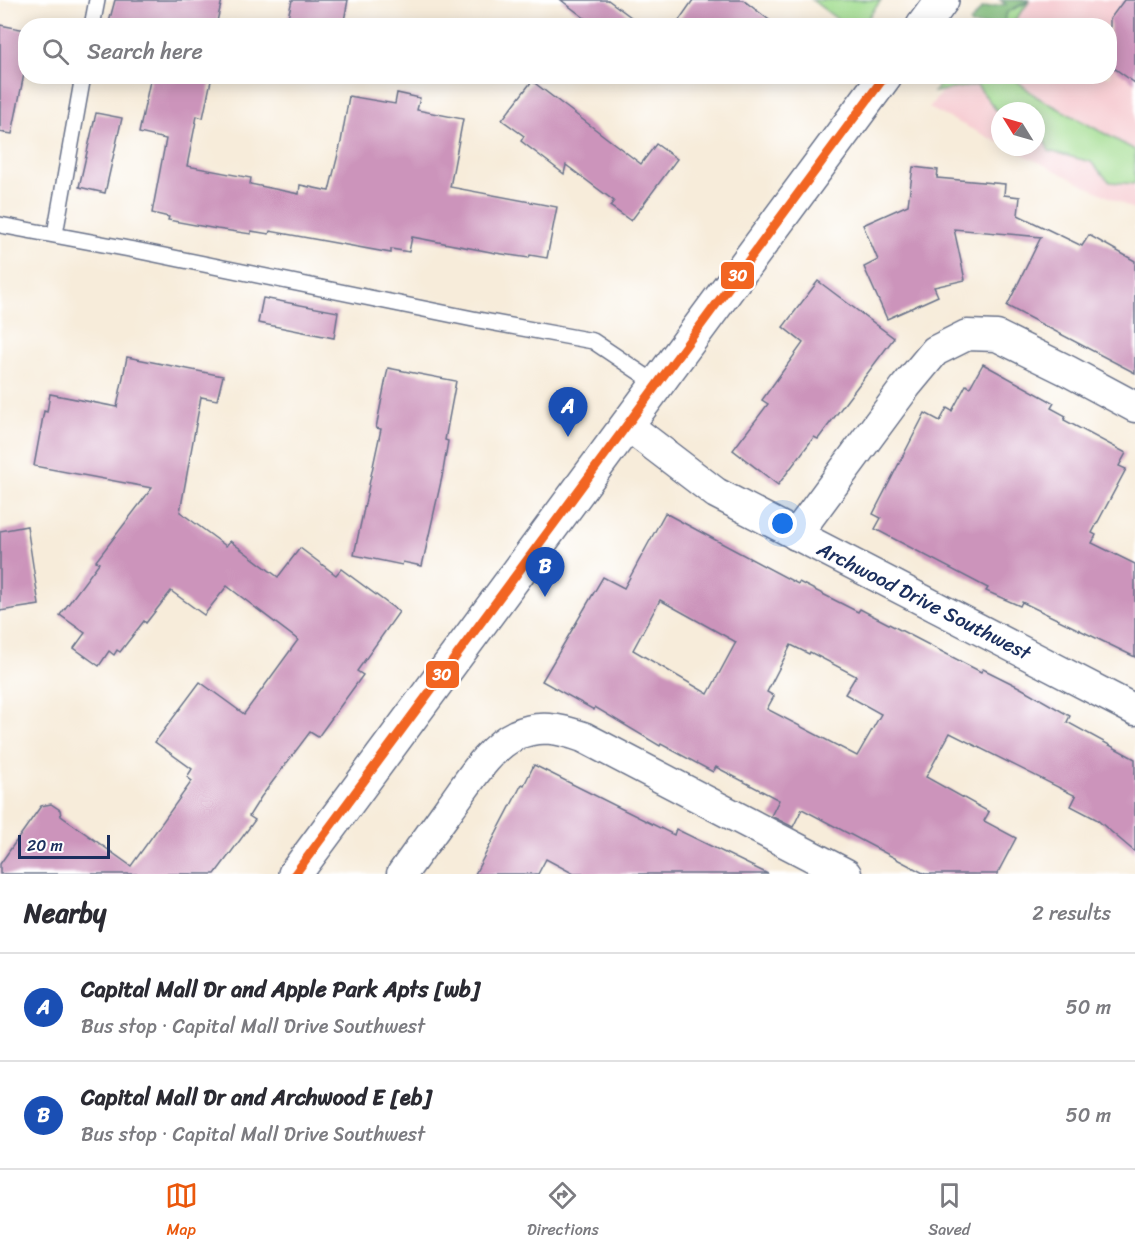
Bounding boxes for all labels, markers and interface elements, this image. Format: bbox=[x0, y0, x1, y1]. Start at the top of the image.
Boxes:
search box bbox=[18, 18, 1117, 84]
text: Search here bbox=[87, 32, 203, 71]
icon: search bbox=[39, 35, 72, 68]
north arrow bbox=[991, 102, 1045, 156]
line badge: 30 bbox=[720, 261, 755, 290]
text: 30 bbox=[728, 261, 747, 290]
pin: A bbox=[548, 388, 588, 437]
your location bbox=[768, 509, 797, 538]
street label: Archwood Drive Southwest bbox=[810, 531, 1038, 671]
pin: B bbox=[526, 548, 564, 597]
line badge: 30 bbox=[425, 660, 460, 689]
text: 30 bbox=[432, 660, 451, 689]
text: 20 m bbox=[27, 831, 63, 860]
scale bar bbox=[18, 832, 110, 860]
text: Nearby bbox=[24, 890, 106, 936]
text: 2 results bbox=[1032, 896, 1111, 931]
text: Capital Mall Dr and Apple Park Apts [wb] bbox=[81, 970, 481, 1009]
text: A bbox=[37, 990, 50, 1025]
text: 50 m bbox=[1066, 990, 1111, 1025]
text: Bus stop · Capital Mall Drive Southwest bbox=[81, 1009, 425, 1044]
text: Capital Mall Dr and Archwood E [eb] bbox=[81, 1078, 432, 1117]
text: B bbox=[37, 1098, 50, 1133]
text: 50 m bbox=[1066, 1098, 1111, 1133]
text: Bus stop · Capital Mall Drive Southwest bbox=[81, 1117, 425, 1152]
tab: Map bbox=[165, 1179, 198, 1244]
tab: Directions bbox=[527, 1179, 599, 1244]
tab: Saved bbox=[928, 1179, 970, 1244]

